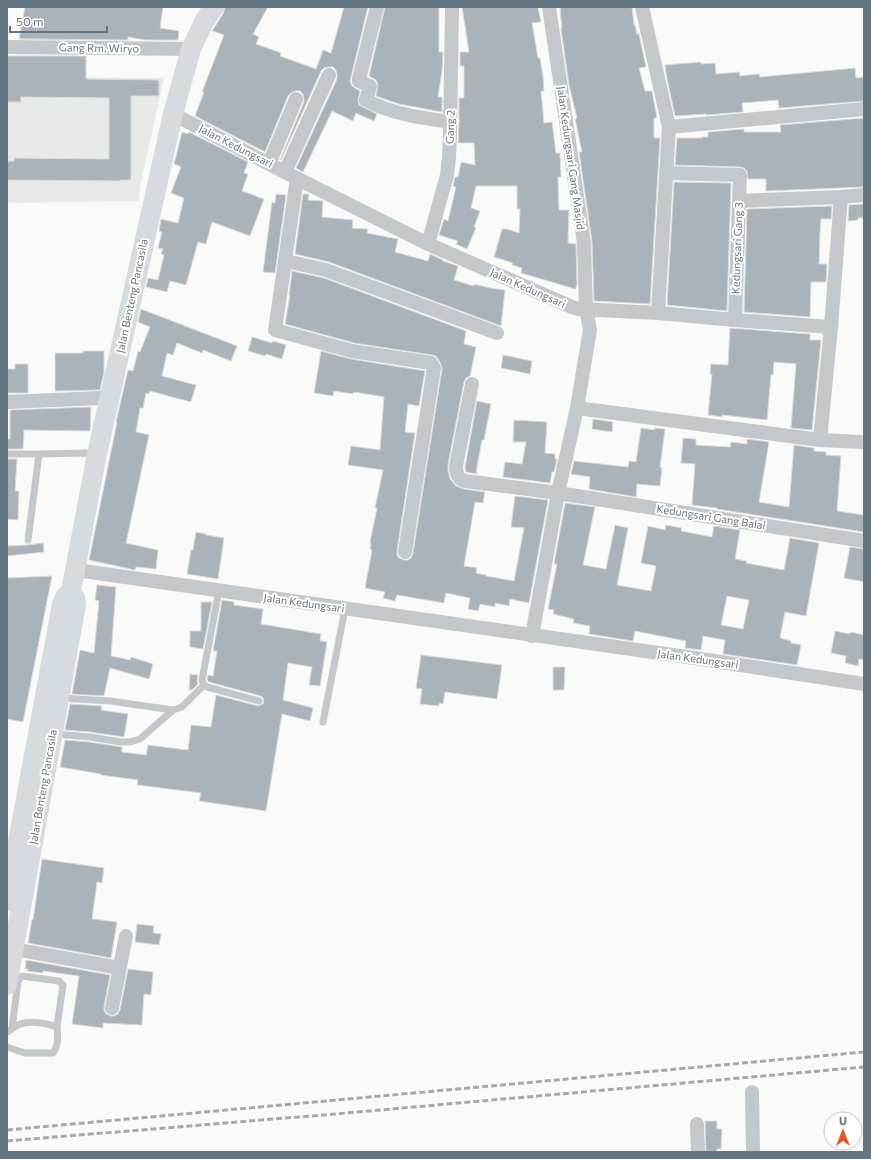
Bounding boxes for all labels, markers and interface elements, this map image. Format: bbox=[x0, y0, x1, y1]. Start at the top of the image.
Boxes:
scale bar bbox=[10, 8, 107, 34]
text: 50 m bbox=[16, 14, 44, 28]
street label: Gang Rm. Wiryo bbox=[59, 40, 140, 55]
street label: Jalan Kedungsari Gang Masjid bbox=[554, 85, 588, 231]
street label: Gang 2 bbox=[442, 110, 457, 144]
street label: Jalan Kedungsari bbox=[197, 121, 276, 171]
street label: Kedungsari Gang 3 bbox=[728, 202, 745, 294]
street label: Jalan Benteng Pancasila bbox=[113, 238, 151, 354]
street label: Jalan Kedungsari bbox=[488, 265, 568, 311]
street label: Kedungsari Gang Balai bbox=[656, 501, 767, 532]
street label: Jalan Kedungsari bbox=[263, 590, 345, 616]
street label: Jalan Kedungsari bbox=[657, 646, 739, 672]
street label: Jalan Benteng Pancasila bbox=[26, 729, 60, 845]
north arrow bbox=[823, 1111, 863, 1151]
text: U bbox=[839, 1114, 847, 1127]

